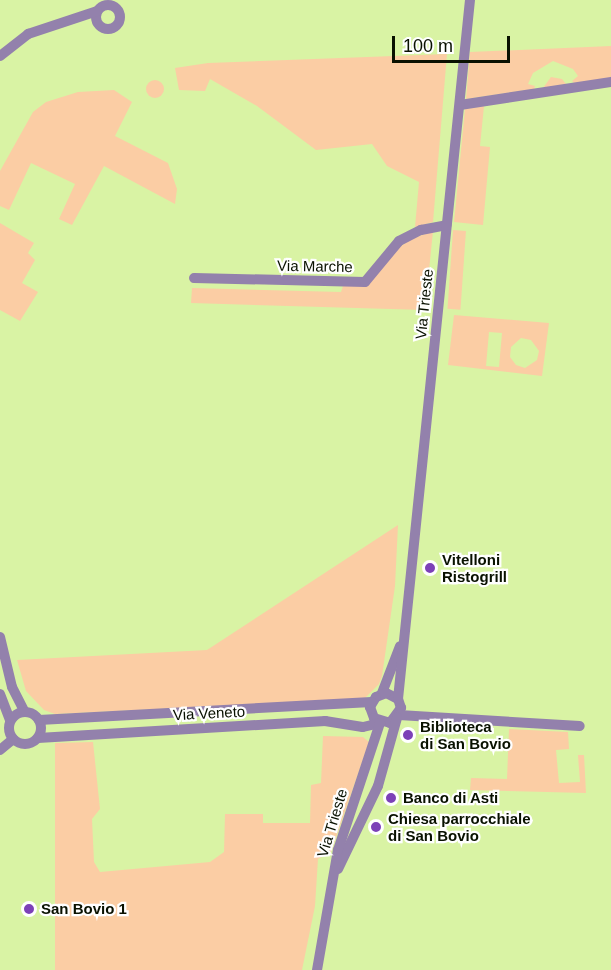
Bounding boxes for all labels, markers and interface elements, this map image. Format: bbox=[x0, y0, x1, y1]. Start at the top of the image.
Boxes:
scale bar bbox=[395, 24, 514, 62]
text: 100 m bbox=[403, 36, 453, 56]
street label: Via Marche bbox=[277, 256, 353, 276]
street label: Via Trieste bbox=[411, 268, 437, 340]
place label: Vitelloni Ristogrill bbox=[442, 550, 507, 585]
marker: Vitelloni Ristogrill bbox=[423, 561, 437, 575]
street label: Via Veneto bbox=[172, 702, 246, 724]
place label: Biblioteca di San Bovio bbox=[420, 717, 511, 752]
marker: Biblioteca di San Bovio bbox=[401, 728, 415, 742]
street label: Via Trieste bbox=[313, 786, 351, 860]
place label: Banco di Asti bbox=[403, 789, 499, 807]
marker: Banco di Asti bbox=[384, 791, 398, 805]
place label: Chiesa parrocchiale di San Bovio bbox=[388, 809, 531, 844]
marker: Chiesa parrocchiale di San Bovio bbox=[369, 820, 383, 834]
place label: San Bovio 1 bbox=[41, 900, 127, 918]
marker: San Bovio 1 bbox=[22, 902, 36, 916]

